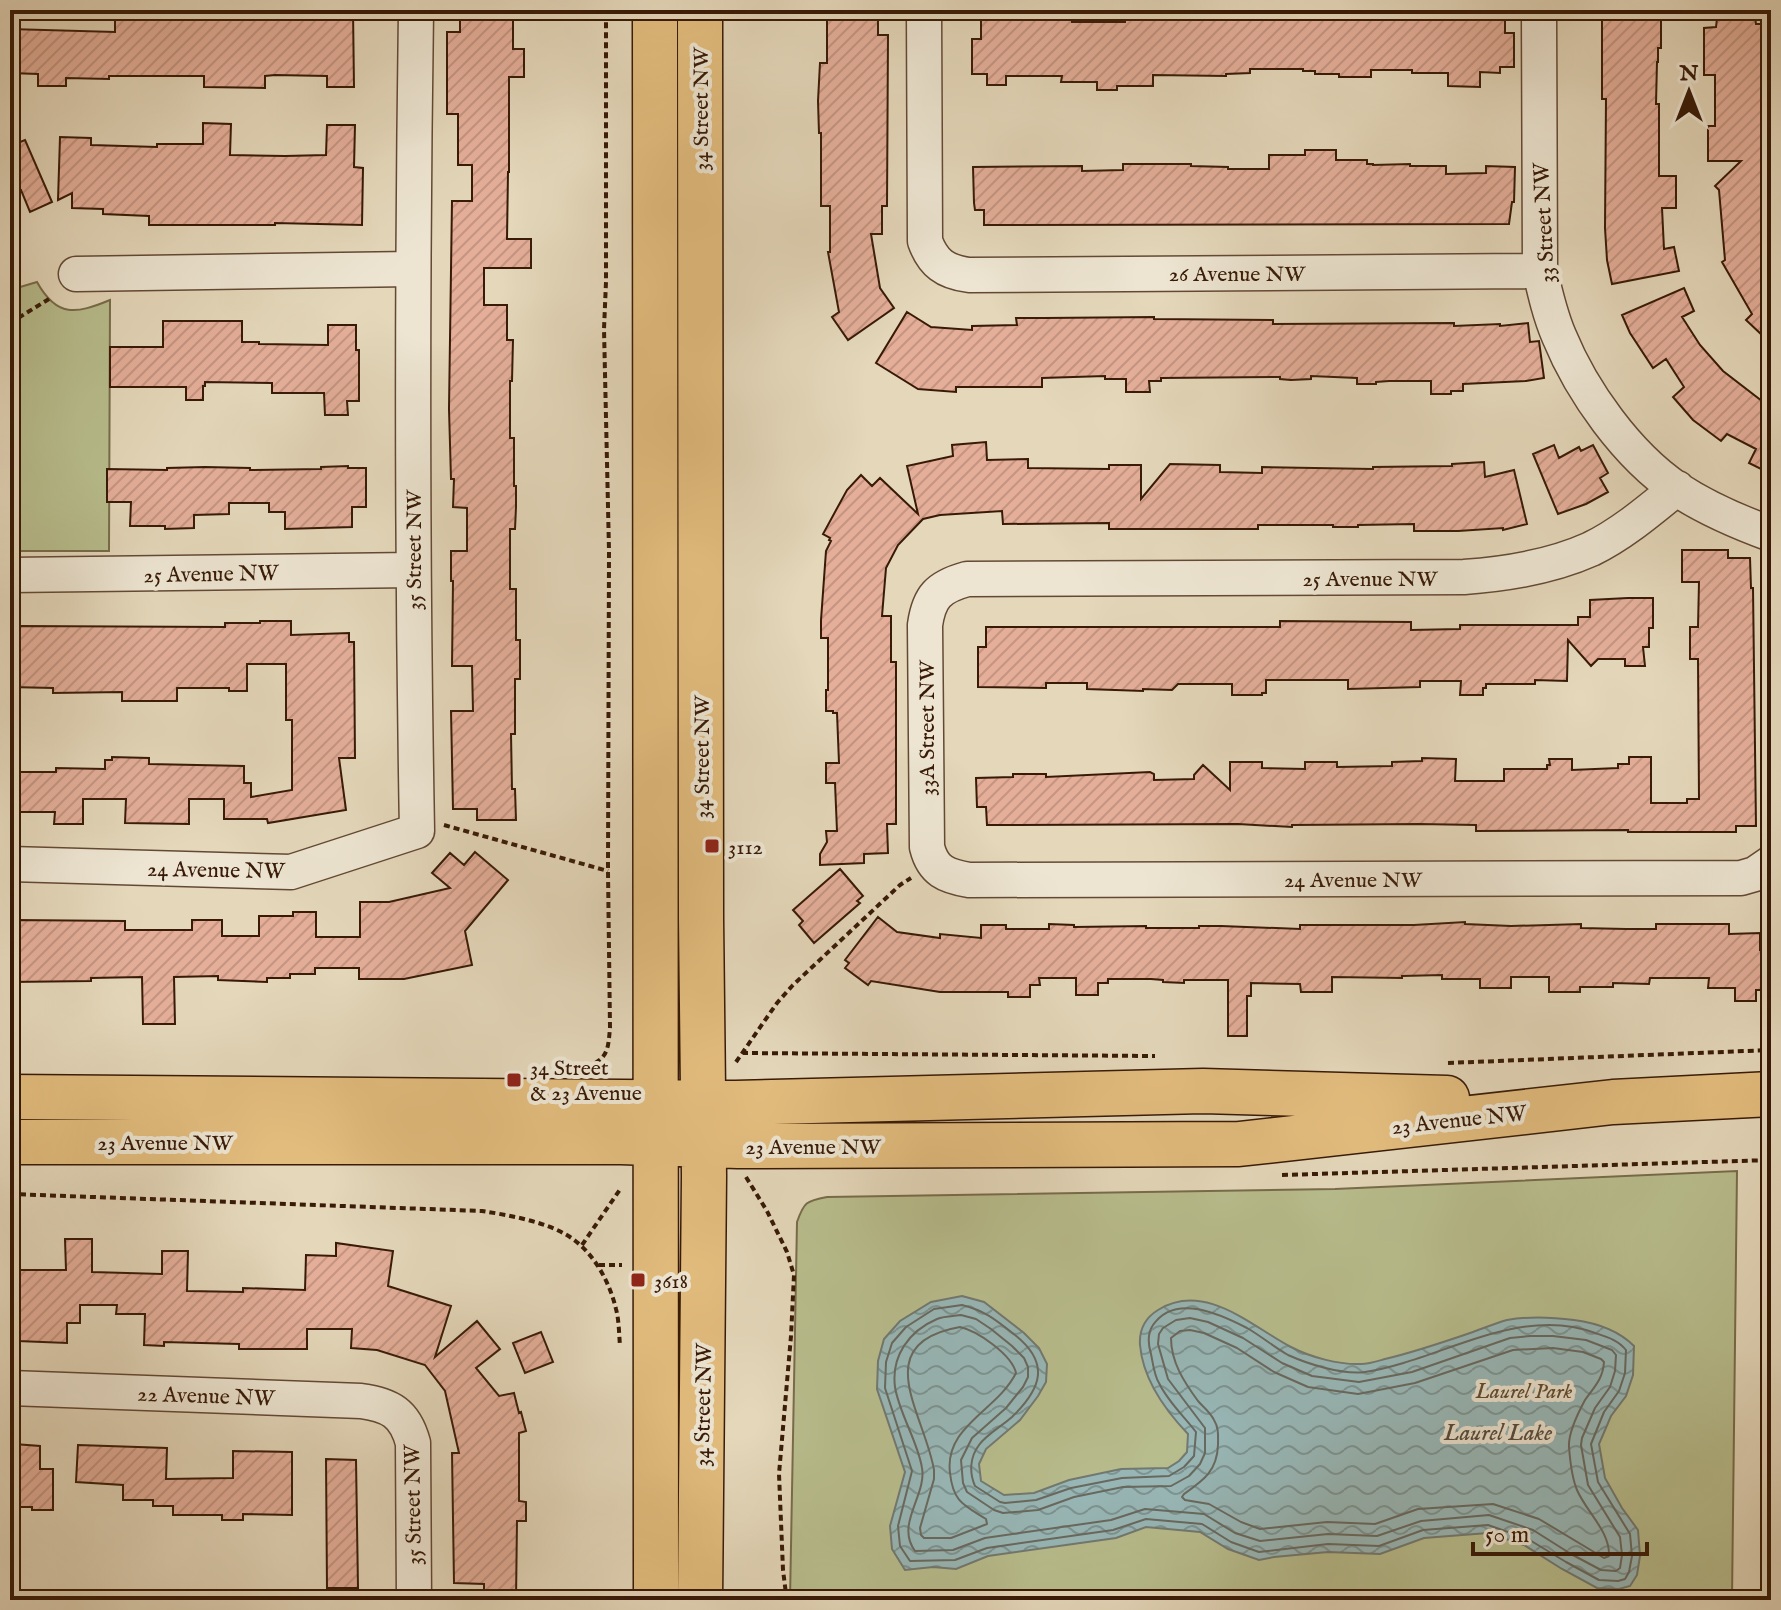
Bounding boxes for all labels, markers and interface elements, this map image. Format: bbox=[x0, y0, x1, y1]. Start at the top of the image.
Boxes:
street label: 34 Street NW bbox=[688, 46, 716, 171]
north arrow bbox=[1649, 52, 1729, 132]
text: N bbox=[1678, 60, 1699, 88]
street label: 33 Street NW bbox=[1528, 161, 1562, 284]
street label: 26 Avenue NW bbox=[1169, 261, 1306, 289]
street label: 35 Street NW bbox=[401, 489, 429, 610]
street label: 25 Avenue NW bbox=[143, 560, 280, 590]
street label: 25 Avenue NW bbox=[1302, 566, 1439, 594]
street label: 33A Street NW bbox=[914, 659, 942, 796]
street label: 34 Street NW bbox=[689, 694, 717, 819]
place label: 3112 bbox=[728, 834, 763, 862]
marker: 3112 bbox=[703, 837, 721, 855]
street label: 24 Avenue NW bbox=[147, 856, 286, 886]
street label: 24 Avenue NW bbox=[1284, 867, 1423, 895]
place label: 34 Street & 23 Avenue bbox=[530, 1055, 642, 1108]
marker: 34 Street & 23 Avenue bbox=[505, 1071, 523, 1089]
street label: 23 Avenue NW bbox=[1390, 1100, 1529, 1142]
street label: 23 Avenue NW bbox=[97, 1130, 234, 1158]
street label: 23 Avenue NW bbox=[745, 1134, 882, 1162]
place label: 3618 bbox=[654, 1268, 688, 1296]
marker: 3618 bbox=[629, 1271, 647, 1289]
street label: 34 Street NW bbox=[689, 1342, 719, 1467]
park label: Laurel Park bbox=[1475, 1378, 1573, 1406]
street label: 22 Avenue NW bbox=[137, 1381, 276, 1413]
water label: Laurel Lake bbox=[1443, 1418, 1552, 1449]
street label: 35 Street NW bbox=[399, 1443, 429, 1565]
scale bar bbox=[1473, 1506, 1647, 1556]
text: 50 m bbox=[1485, 1520, 1529, 1551]

